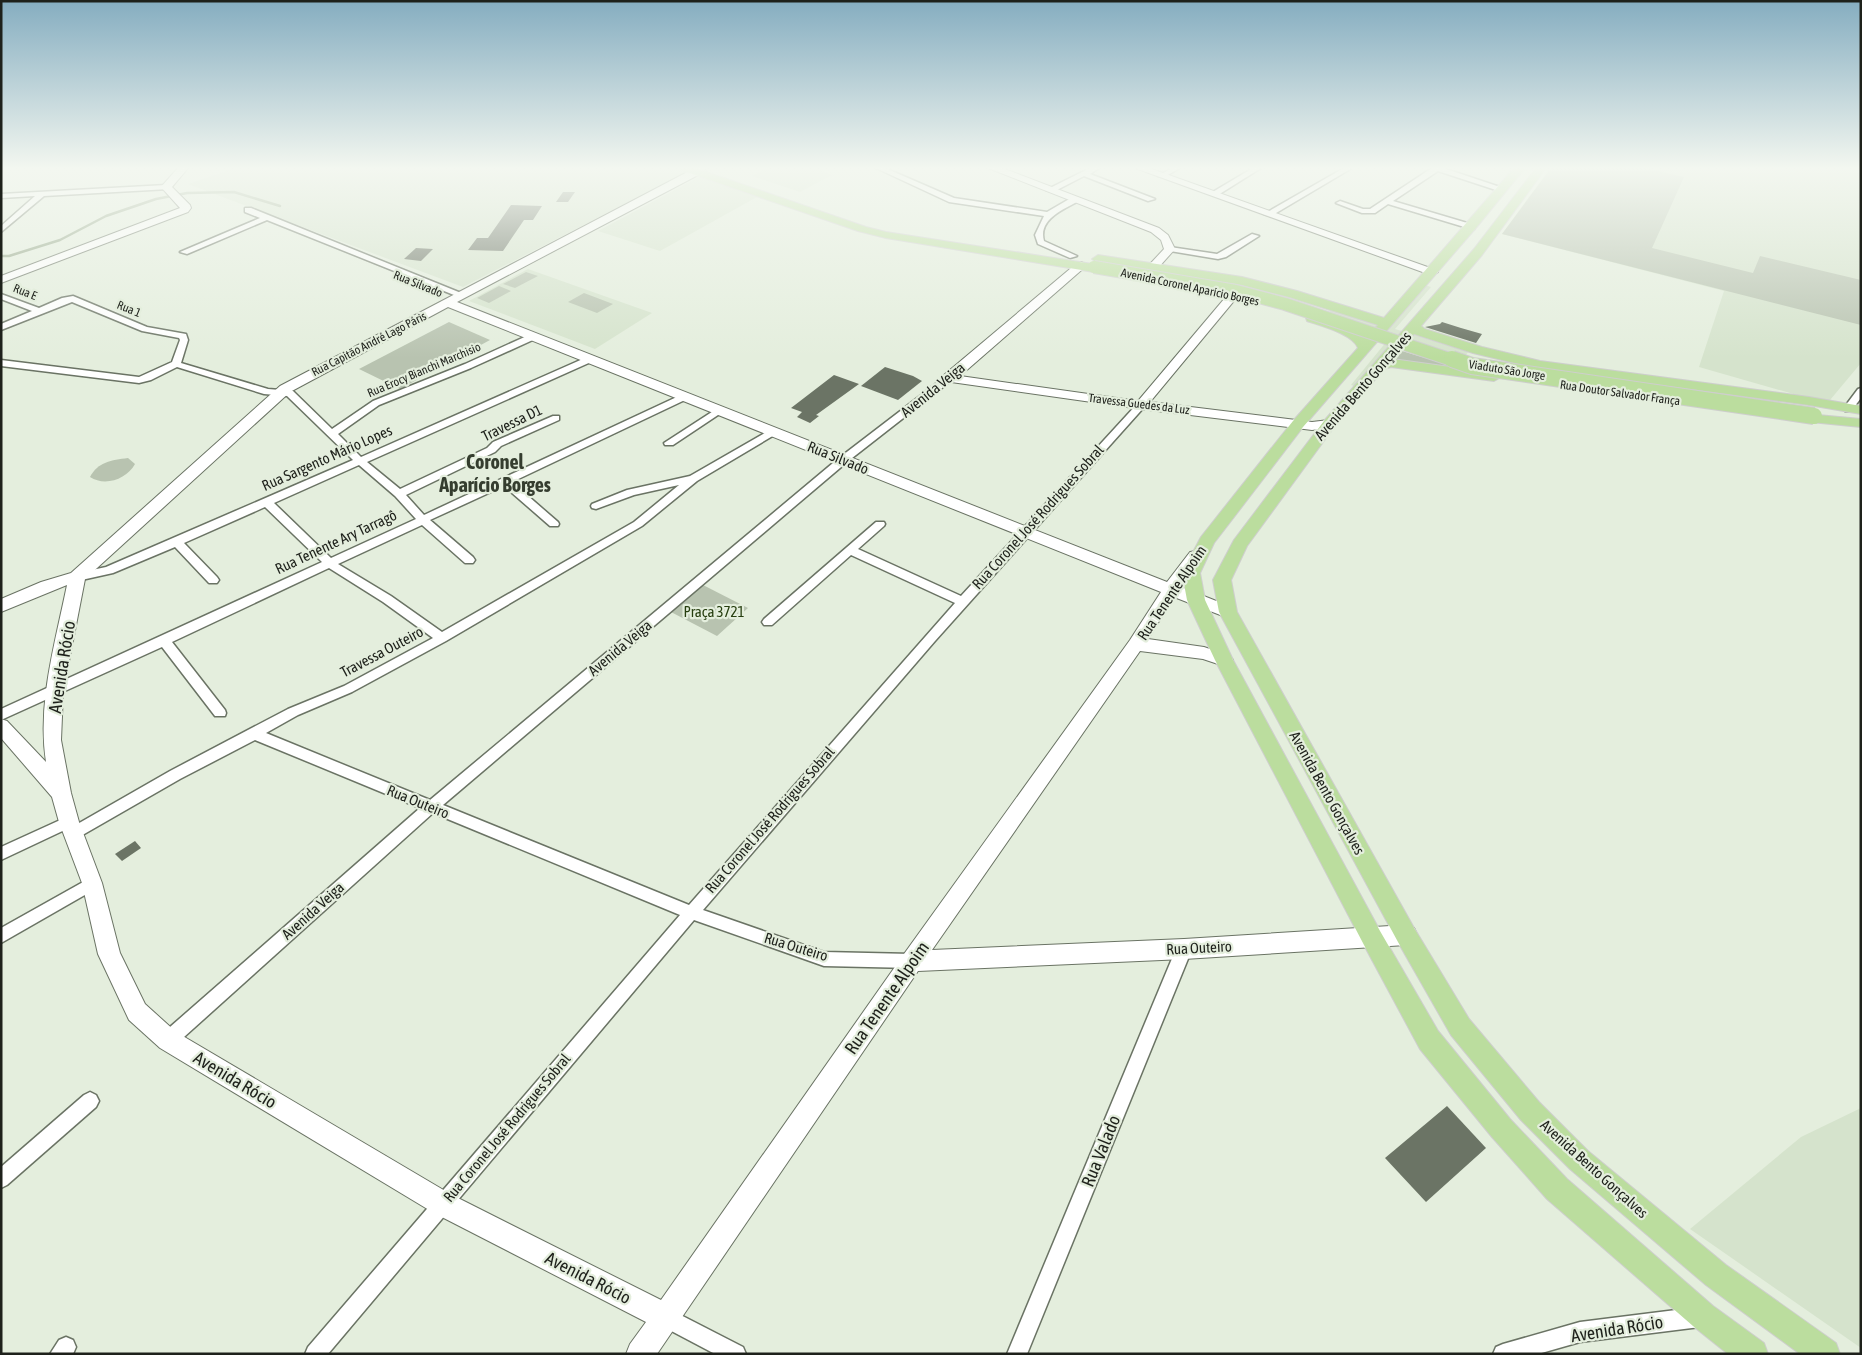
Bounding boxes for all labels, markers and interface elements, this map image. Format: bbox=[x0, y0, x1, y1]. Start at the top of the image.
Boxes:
street label: Avenida Coronel Aparício Borges bbox=[1120, 265, 1260, 309]
street label: Rua Silvado bbox=[391, 268, 445, 300]
street label: Rua E bbox=[11, 281, 39, 303]
street label: Rua 1 bbox=[115, 298, 143, 320]
street label: Rua Capitão André Lago Páris bbox=[309, 309, 429, 379]
street label: Avenida Bento Gonçalves bbox=[1311, 328, 1414, 443]
street label: Rua Erocy Bianchi Marchisio bbox=[365, 340, 483, 400]
street label: Viaduto São Jorge bbox=[1468, 357, 1546, 383]
street label: Avenida Veiga bbox=[897, 359, 968, 421]
street label: Rua Doutor Salvador França bbox=[1559, 378, 1681, 408]
street label: Travessa Guedes da Luz bbox=[1088, 391, 1191, 417]
street label: Travessa D1 bbox=[479, 401, 545, 444]
street label: Rua Sargento Mário Lopes bbox=[259, 421, 394, 494]
street label: Rua Silvado bbox=[805, 438, 871, 478]
street label: Rua Coronel José Rodrigues Sobral bbox=[968, 441, 1107, 592]
district label: Coronel Aparício Borges bbox=[438, 450, 551, 496]
street label: Rua Tenente Ary Tarragô bbox=[272, 506, 399, 577]
street label: Rua Tenente Alpoim bbox=[1134, 542, 1210, 643]
park label: Praça 3721 bbox=[683, 603, 745, 620]
street label: Avenida Veiga bbox=[585, 616, 655, 679]
street label: Avenida Rócio bbox=[44, 619, 79, 715]
street label: Travessa Outeiro bbox=[338, 623, 426, 680]
street label: Avenida Bento Gonçalves bbox=[1286, 728, 1368, 857]
street label: Rua Coronel José Rodrigues Sobral bbox=[702, 743, 838, 896]
street label: Rua Outeiro bbox=[385, 781, 452, 822]
street label: Avenida Veiga bbox=[278, 878, 347, 943]
street label: Rua Outeiro bbox=[762, 929, 830, 964]
street label: Rua Tenente Alpoim bbox=[840, 937, 933, 1058]
street label: Rua Outeiro bbox=[1166, 937, 1232, 958]
street label: Avenida Rócio bbox=[190, 1047, 281, 1113]
street label: Rua Coronel José Rodrigues Sobral bbox=[440, 1050, 574, 1205]
street label: Rua Valado bbox=[1077, 1112, 1124, 1190]
street label: Avenida Bento Gonçalves bbox=[1537, 1116, 1651, 1221]
street label: Avenida Rócio bbox=[542, 1247, 635, 1308]
street label: Avenida Rócio bbox=[1569, 1311, 1665, 1346]

